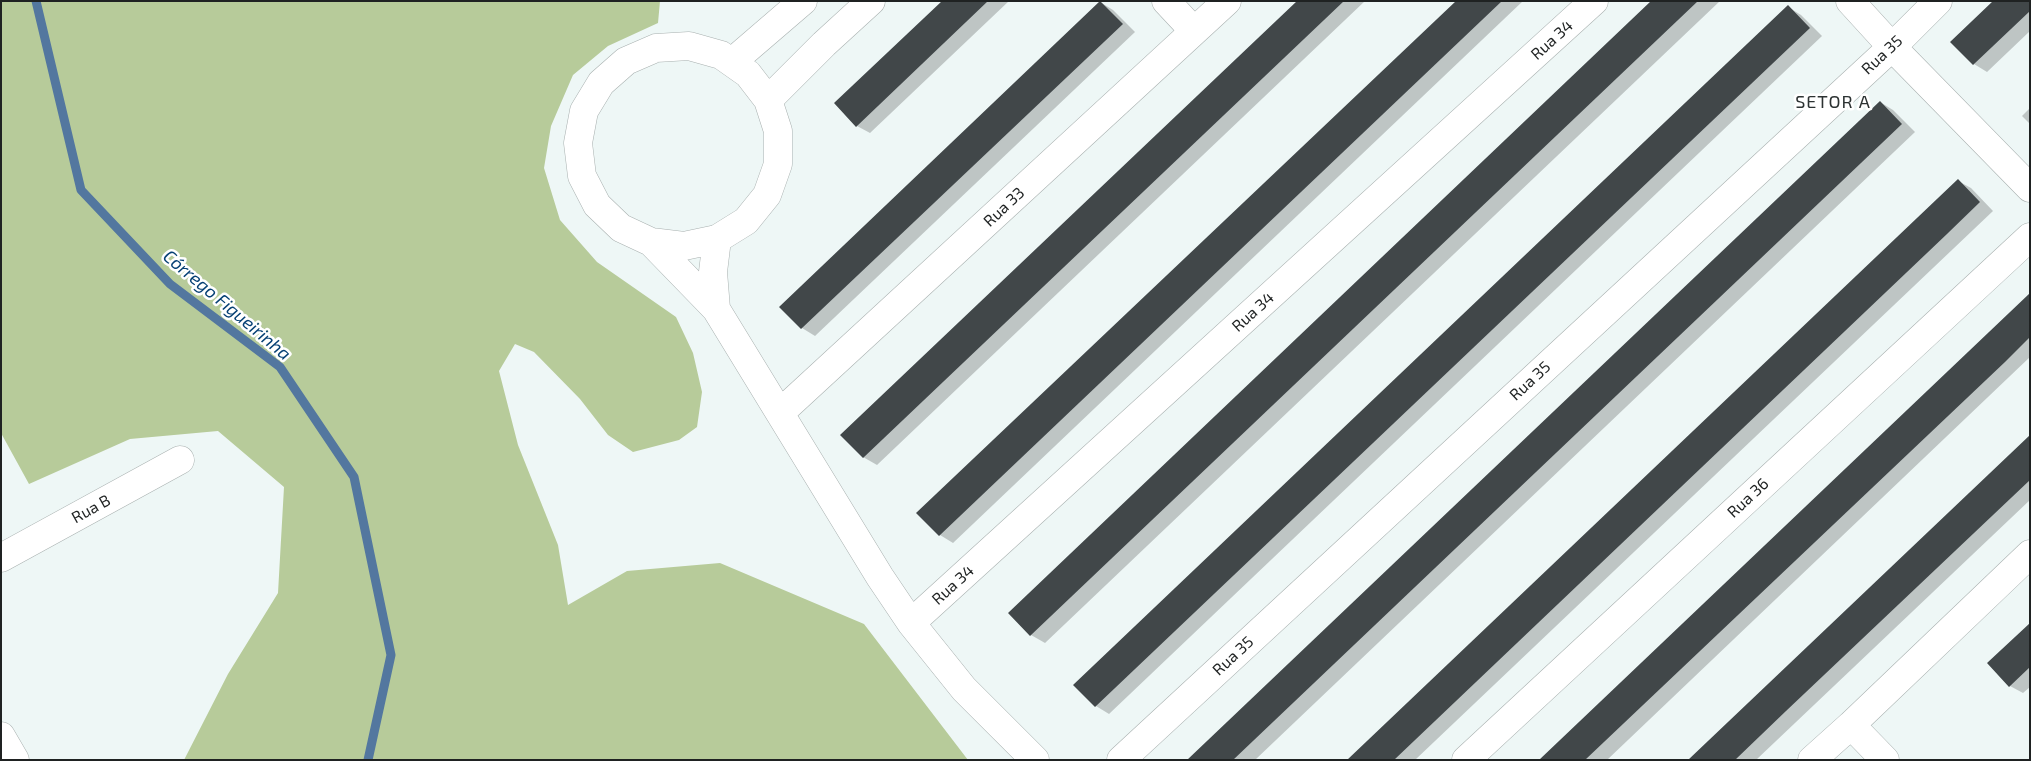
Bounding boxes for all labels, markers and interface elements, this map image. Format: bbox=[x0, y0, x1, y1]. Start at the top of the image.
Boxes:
street label: Rua 34 bbox=[1527, 16, 1577, 64]
street label: Rua 35 bbox=[1858, 31, 1906, 79]
district label: SETOR A bbox=[1794, 91, 1872, 113]
street label: Rua 33 bbox=[979, 183, 1029, 231]
water label: Córrego Figueirinha bbox=[159, 245, 295, 365]
street label: Rua 34 bbox=[1228, 288, 1278, 336]
street label: Rua 35 bbox=[1506, 357, 1554, 405]
street label: Rua 36 bbox=[1723, 474, 1773, 522]
street label: Rua B bbox=[68, 491, 114, 527]
street label: Rua 34 bbox=[928, 561, 978, 609]
street label: Rua 35 bbox=[1209, 632, 1257, 680]

